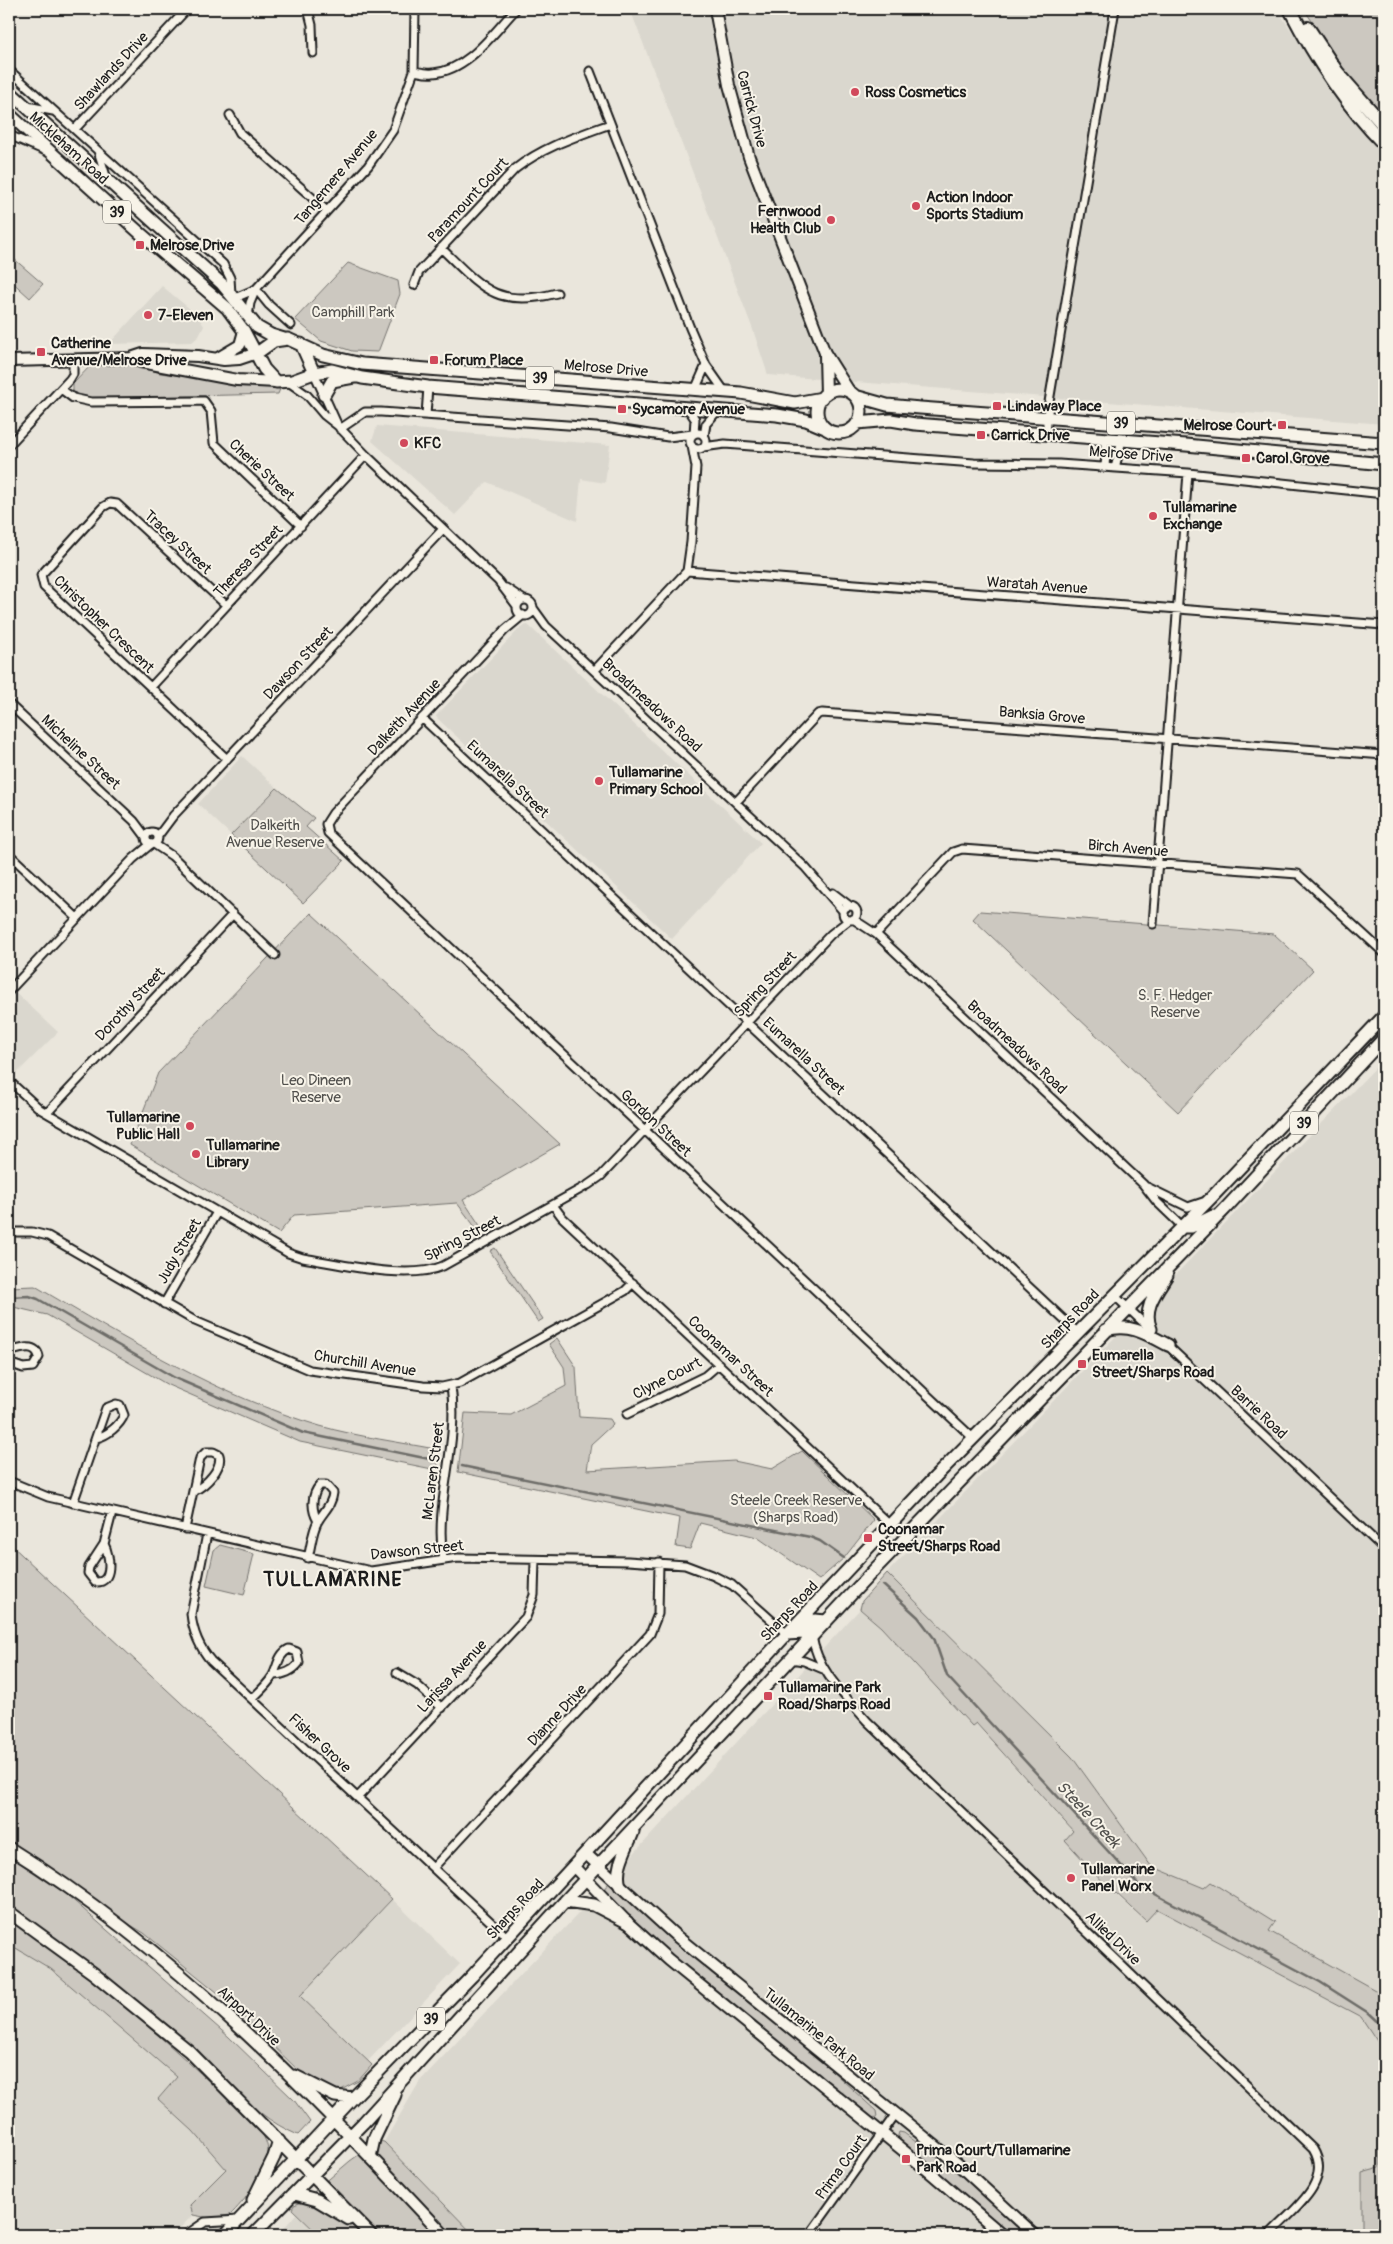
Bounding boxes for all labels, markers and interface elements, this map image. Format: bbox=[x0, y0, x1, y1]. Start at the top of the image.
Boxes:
street label: Shawlands Drive bbox=[70, 28, 153, 115]
street label: Carrick Drive bbox=[732, 69, 771, 150]
place label: Ross Cosmetics bbox=[865, 83, 966, 102]
marker: Ross Cosmetics bbox=[849, 86, 861, 98]
street label: Mickleham Road bbox=[25, 108, 112, 189]
street label: Tangemere Avenue bbox=[291, 125, 383, 229]
street label: Paramount Court bbox=[424, 153, 513, 247]
place label: Action Indoor Sports Stadium bbox=[926, 188, 1023, 224]
road number: 39 bbox=[103, 200, 131, 223]
marker: Action Indoor Sports Stadium bbox=[910, 200, 922, 212]
place label: Fernwood Health Club bbox=[750, 202, 821, 238]
marker: Fernwood Health Club bbox=[825, 214, 837, 226]
place label: Melrose Drive bbox=[150, 236, 235, 255]
marker: Melrose Drive bbox=[134, 239, 146, 251]
park label: Camphill Park bbox=[311, 303, 395, 322]
place label: 7-Eleven bbox=[158, 306, 214, 325]
marker: 7-Eleven bbox=[142, 309, 154, 321]
place label: Catherine Avenue/Melrose Drive bbox=[51, 334, 187, 370]
marker: Catherine Avenue/Melrose Drive bbox=[35, 346, 47, 358]
place label: Forum Place bbox=[444, 351, 524, 370]
marker: Forum Place bbox=[428, 354, 440, 366]
street label: Melrose Drive bbox=[563, 355, 649, 382]
road number: 39 bbox=[526, 366, 554, 389]
place label: Lindaway Place bbox=[1007, 397, 1102, 416]
place label: Sycamore Avenue bbox=[632, 400, 746, 419]
marker: Lindaway Place bbox=[991, 400, 1003, 412]
marker: Sycamore Avenue bbox=[616, 403, 628, 415]
road number: 39 bbox=[1107, 412, 1135, 434]
place label: Melrose Court bbox=[1184, 416, 1273, 435]
marker: Melrose Court bbox=[1276, 419, 1288, 431]
place label: Carrick Drive bbox=[991, 426, 1070, 445]
marker: Carrick Drive bbox=[975, 429, 987, 441]
place label: KFC bbox=[414, 434, 441, 453]
street label: Cherie Street bbox=[225, 435, 299, 506]
marker: KFC bbox=[398, 437, 410, 449]
street label: Melrose Drive bbox=[1088, 442, 1174, 467]
place label: Carol Grove bbox=[1256, 449, 1330, 468]
marker: Carol Grove bbox=[1240, 452, 1252, 464]
place label: Tullamarine Exchange bbox=[1162, 498, 1237, 534]
street label: Tracey Street bbox=[140, 506, 216, 579]
marker: Tullamarine Exchange bbox=[1147, 510, 1159, 522]
street label: Theresa Street bbox=[210, 520, 288, 602]
street label: Christopher Crescent bbox=[49, 571, 159, 678]
street label: Waratah Avenue bbox=[986, 572, 1089, 599]
street label: Dawson Street bbox=[260, 622, 338, 704]
street label: Broadmeadows Road bbox=[598, 654, 706, 757]
street label: Dalkeith Avenue bbox=[364, 674, 445, 760]
street label: Banksia Grove bbox=[998, 702, 1086, 729]
street label: Micheline Street bbox=[37, 711, 125, 795]
street label: Eumarella Street bbox=[463, 736, 553, 823]
place label: Tullamarine Primary School bbox=[608, 763, 703, 799]
marker: Tullamarine Primary School bbox=[593, 775, 605, 787]
park label: Dalkeith Avenue Reserve bbox=[225, 816, 325, 852]
street label: Birch Avenue bbox=[1087, 836, 1169, 862]
street label: Spring Street bbox=[730, 947, 801, 1021]
street label: Dorothy Street bbox=[91, 963, 170, 1045]
park label: S. F. Hedger Reserve bbox=[1138, 986, 1213, 1022]
street label: Broadmeadows Road bbox=[963, 996, 1071, 1099]
street label: Eumarella Street bbox=[759, 1013, 849, 1100]
park label: Leo Dineen Reserve bbox=[281, 1071, 351, 1107]
street label: Gordon Street bbox=[616, 1086, 696, 1162]
place label: Tullamarine Public Hall bbox=[105, 1108, 181, 1144]
road number: 39 bbox=[1290, 1112, 1318, 1134]
marker: Tullamarine Public Hall bbox=[184, 1120, 196, 1132]
place label: Tullamarine Library bbox=[205, 1136, 280, 1172]
marker: Tullamarine Library bbox=[190, 1148, 202, 1160]
street label: Spring Street bbox=[421, 1211, 505, 1266]
street label: Judy Street bbox=[153, 1214, 206, 1287]
street label: Sharps Road bbox=[1037, 1285, 1104, 1353]
street label: Coonamar Street bbox=[684, 1312, 778, 1402]
street label: Churchill Avenue bbox=[312, 1346, 418, 1381]
place label: Eumarella Street/Sharps Road bbox=[1092, 1346, 1214, 1382]
street label: Clyne Court bbox=[630, 1353, 706, 1404]
marker: Eumarella Street/Sharps Road bbox=[1076, 1358, 1088, 1370]
street label: Barrie Road bbox=[1226, 1381, 1291, 1443]
street label: McLaren Street bbox=[418, 1420, 449, 1521]
park label: Steele Creek Reserve (Sharps Road) bbox=[730, 1491, 863, 1527]
place label: Coonamar Street/Sharps Road bbox=[878, 1520, 1000, 1556]
marker: Coonamar Street/Sharps Road bbox=[862, 1532, 874, 1544]
street label: Dawson Street bbox=[370, 1536, 466, 1565]
district label: TULLAMARINE bbox=[262, 1567, 403, 1592]
street label: Sharps Road bbox=[756, 1577, 822, 1646]
street label: Larissa Avenue bbox=[414, 1635, 492, 1717]
place label: Tullamarine Park Road/Sharps Road bbox=[777, 1678, 891, 1714]
street label: Dianne Drive bbox=[524, 1680, 591, 1750]
marker: Tullamarine Park Road/Sharps Road bbox=[762, 1690, 774, 1702]
street label: Fisher Grove bbox=[284, 1710, 355, 1778]
water label: Steele Creek bbox=[1052, 1777, 1125, 1853]
place label: Tullamarine Panel Worx bbox=[1080, 1860, 1155, 1896]
marker: Tullamarine Panel Worx bbox=[1065, 1872, 1077, 1884]
street label: Sharps Road bbox=[482, 1875, 548, 1944]
street label: Allied Drive bbox=[1081, 1907, 1145, 1970]
street label: Airport Drive bbox=[213, 1982, 285, 2051]
street label: Tullamarine Park Road bbox=[759, 1984, 878, 2085]
road number: 39 bbox=[417, 2008, 445, 2030]
street label: Prima Court bbox=[812, 2130, 872, 2203]
place label: Prima Court/Tullamarine Park Road bbox=[916, 2141, 1071, 2177]
marker: Prima Court/Tullamarine Park Road bbox=[900, 2153, 912, 2165]

